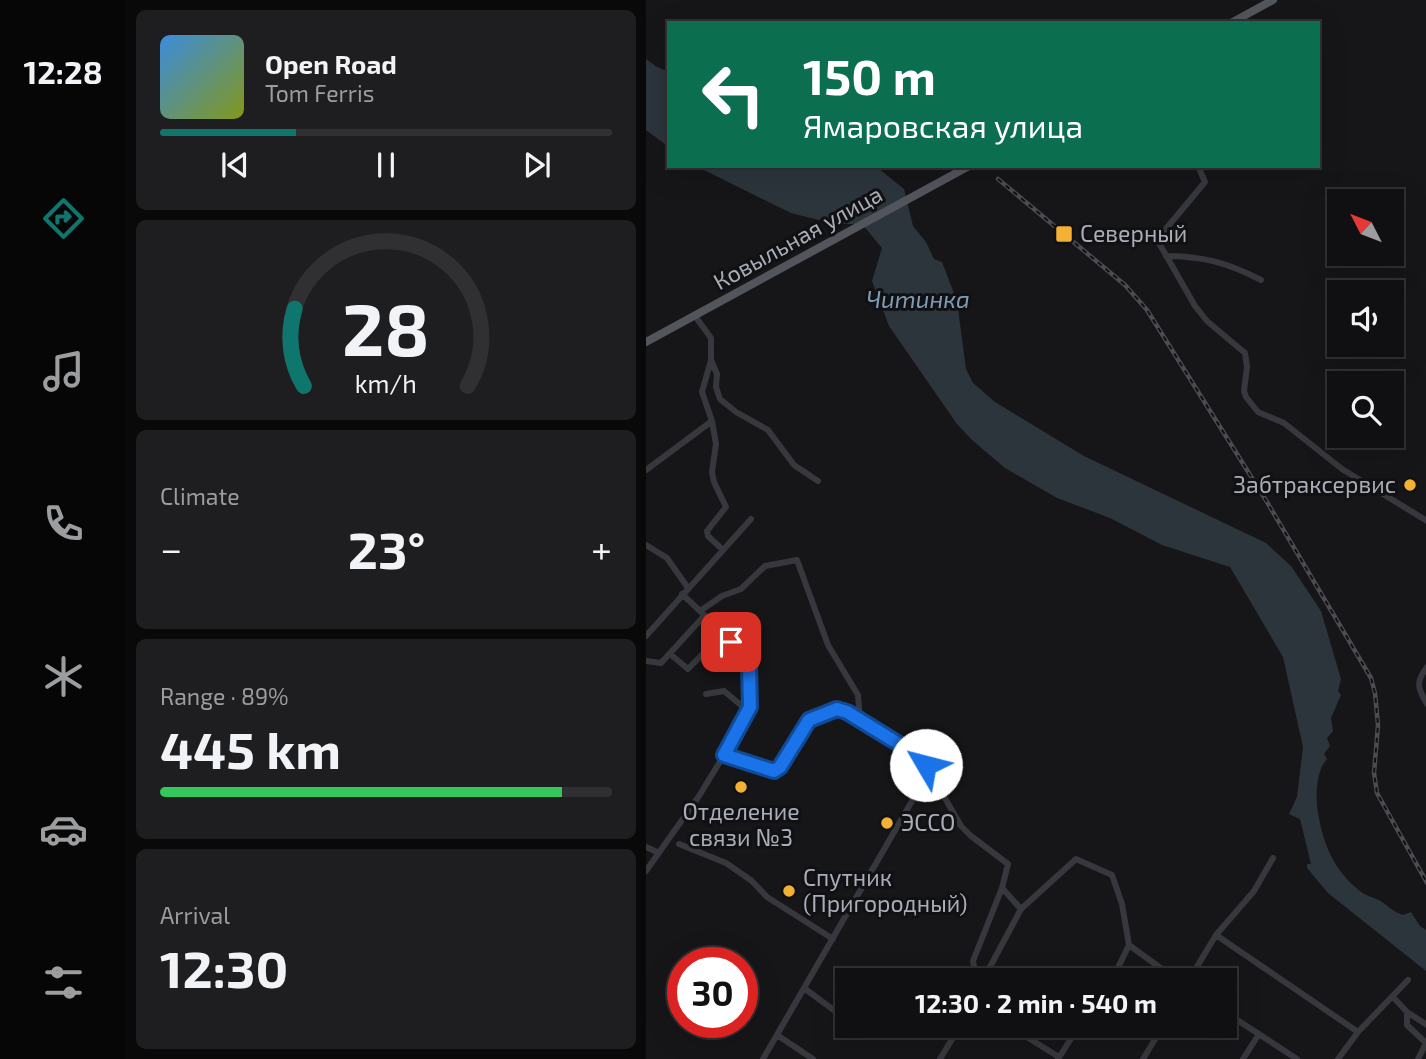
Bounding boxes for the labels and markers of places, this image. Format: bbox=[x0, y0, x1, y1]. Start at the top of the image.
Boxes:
place label: Северный bbox=[1080, 219, 1187, 247]
marker: Северный bbox=[1054, 224, 1074, 244]
place label: Забтраксервис bbox=[1233, 470, 1396, 498]
marker: Забтраксервис bbox=[1402, 477, 1418, 493]
pin bbox=[701, 612, 761, 672]
marker: Отделение связи №3 bbox=[733, 779, 749, 795]
place label: Отделение связи №3 bbox=[682, 797, 800, 851]
place label: ЭССО bbox=[901, 808, 955, 836]
marker: ЭССО bbox=[879, 815, 895, 831]
place label: Спутник (Пригородный) bbox=[803, 863, 968, 917]
marker: Спутник (Пригородный) bbox=[781, 883, 797, 899]

